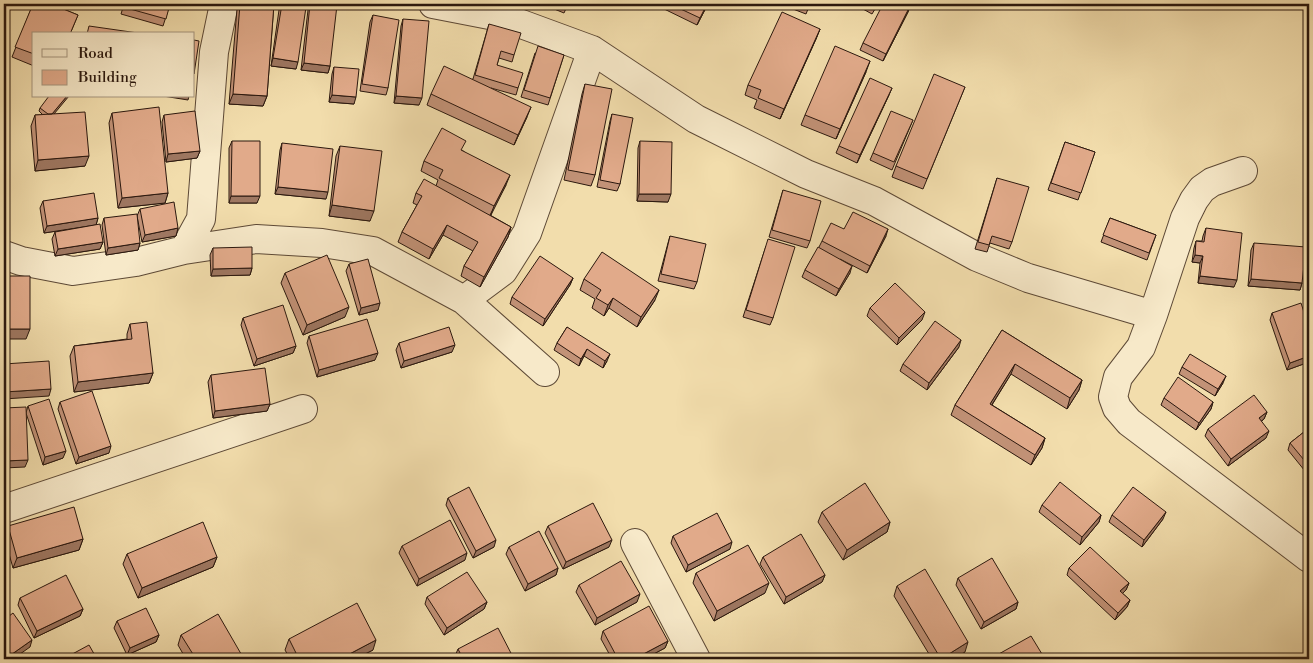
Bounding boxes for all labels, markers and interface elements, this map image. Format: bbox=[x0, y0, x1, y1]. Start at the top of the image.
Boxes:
legend bbox=[32, 32, 195, 98]
text: Road bbox=[78, 44, 113, 63]
text: Building bbox=[77, 68, 137, 87]

